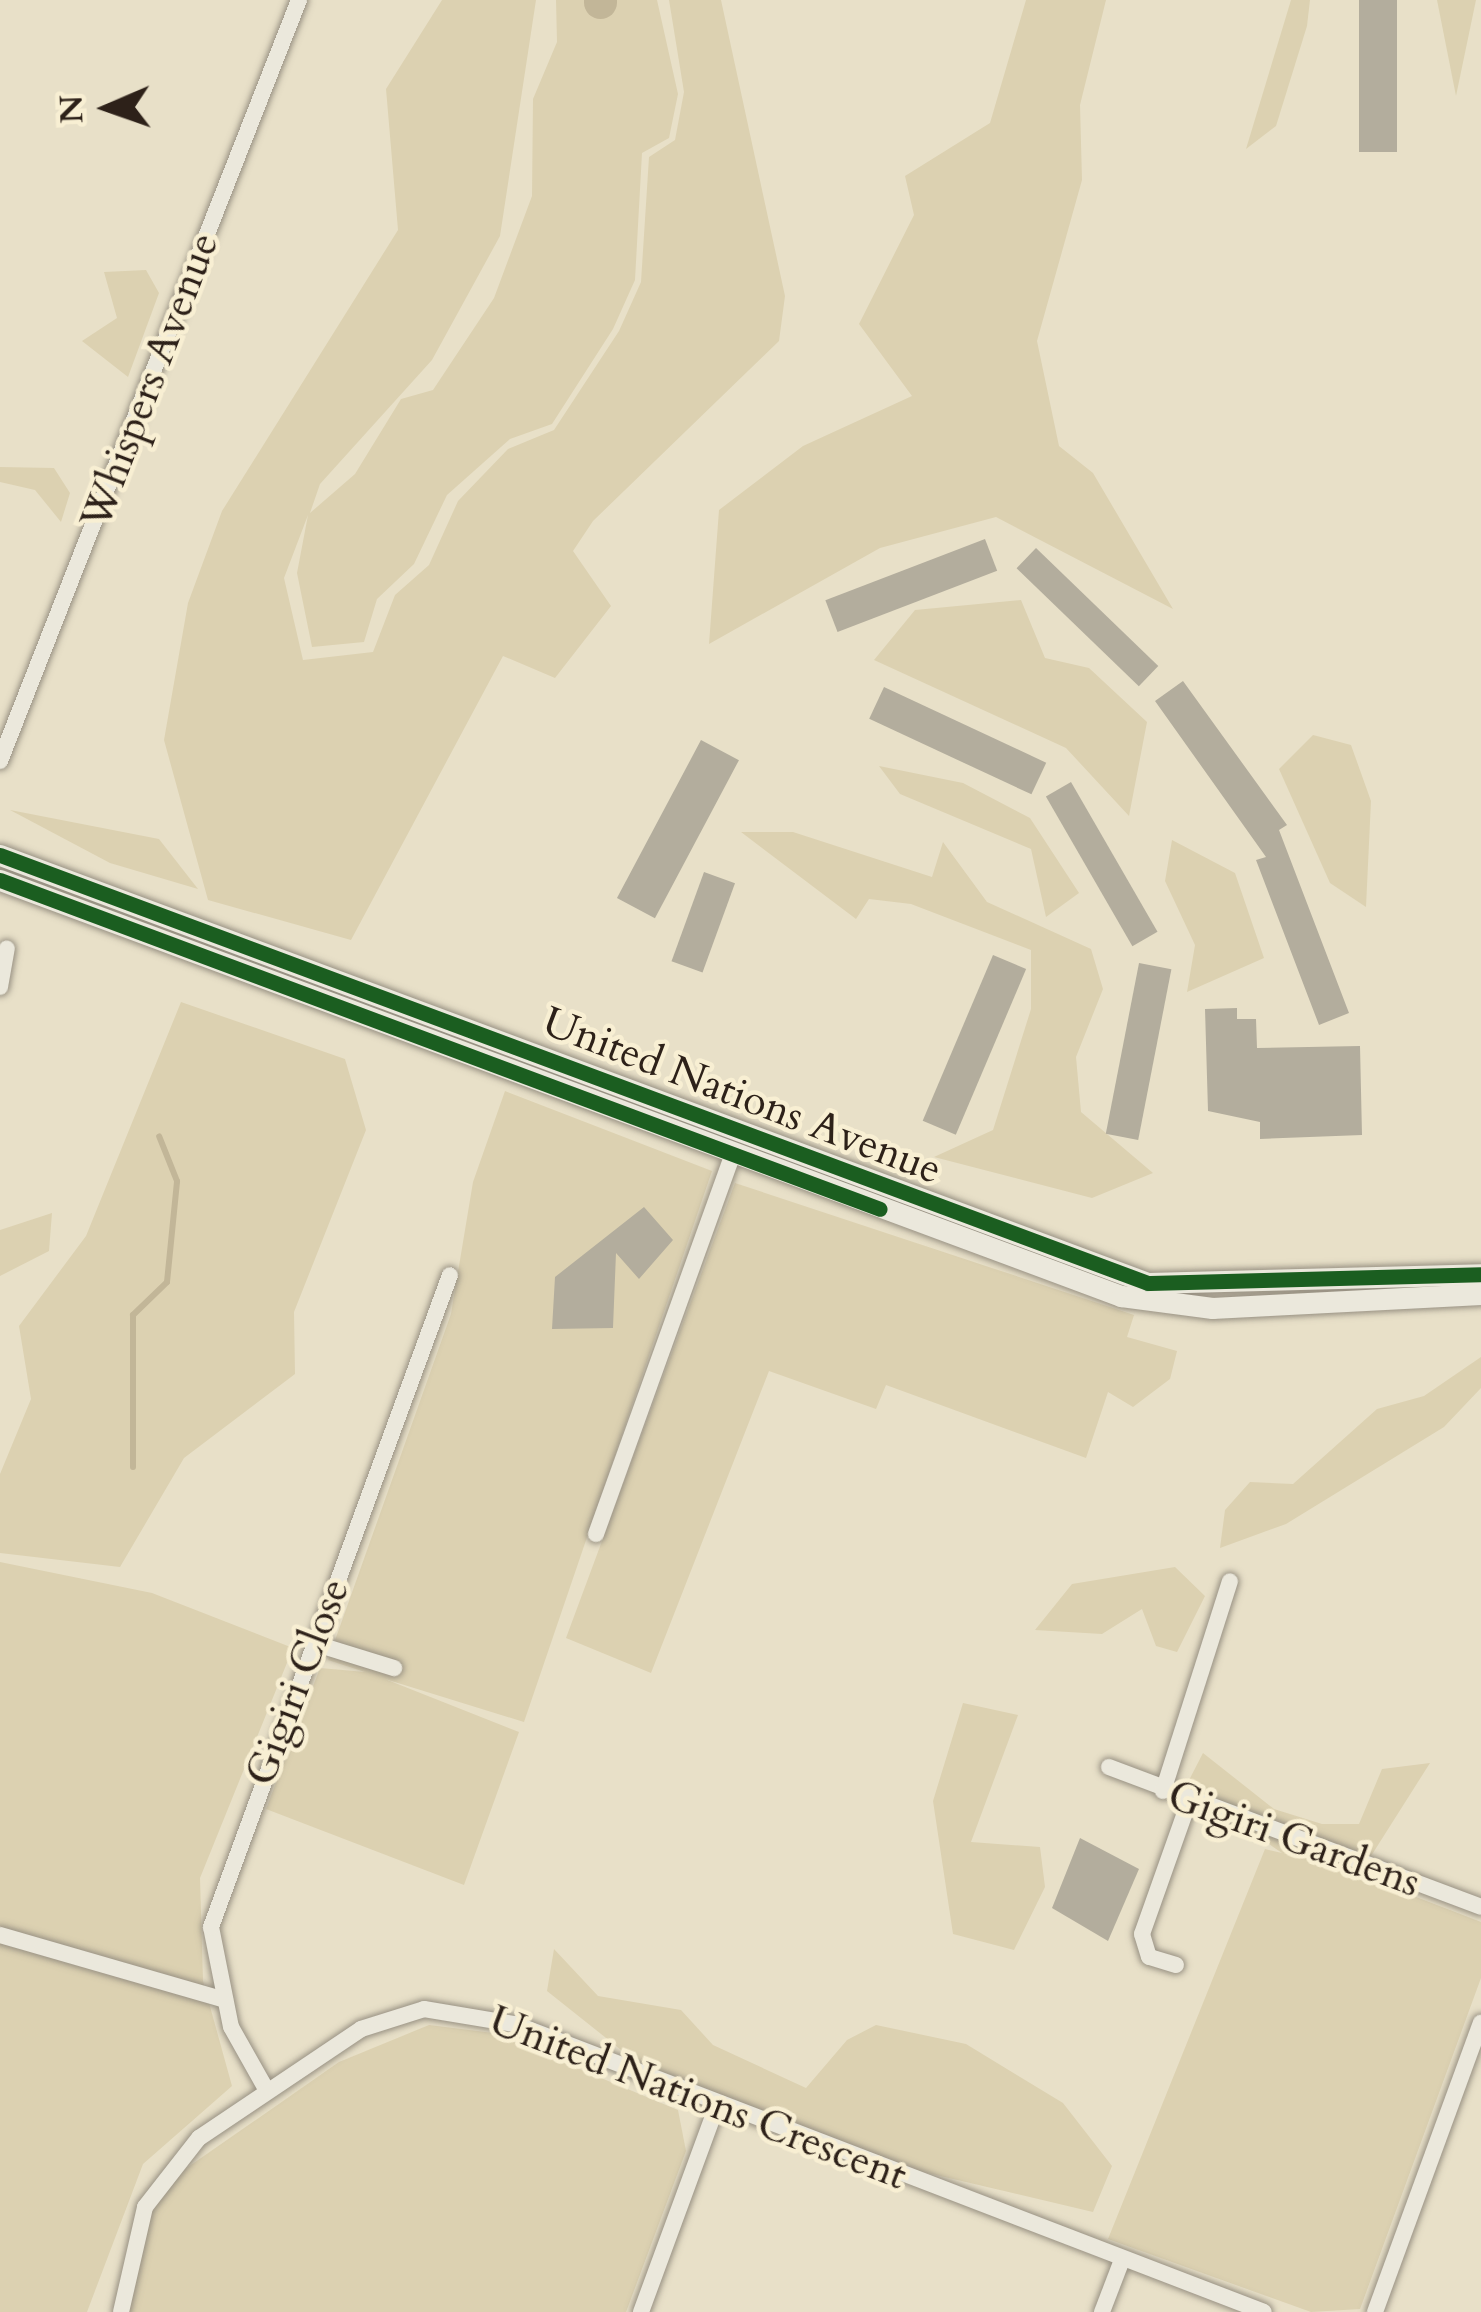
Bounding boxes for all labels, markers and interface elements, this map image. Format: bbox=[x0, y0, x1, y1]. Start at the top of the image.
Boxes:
north arrow bbox=[48, 48, 168, 168]
text: N bbox=[49, 94, 95, 124]
street label: Whispers Avenue bbox=[70, 226, 230, 536]
street label: United Nations Avenue bbox=[535, 997, 949, 1195]
street label: Gigiri Close bbox=[236, 1571, 360, 1793]
street label: Gigiri Gardens bbox=[1161, 1770, 1427, 1908]
street label: United Nations Crescent bbox=[482, 1995, 914, 2201]

